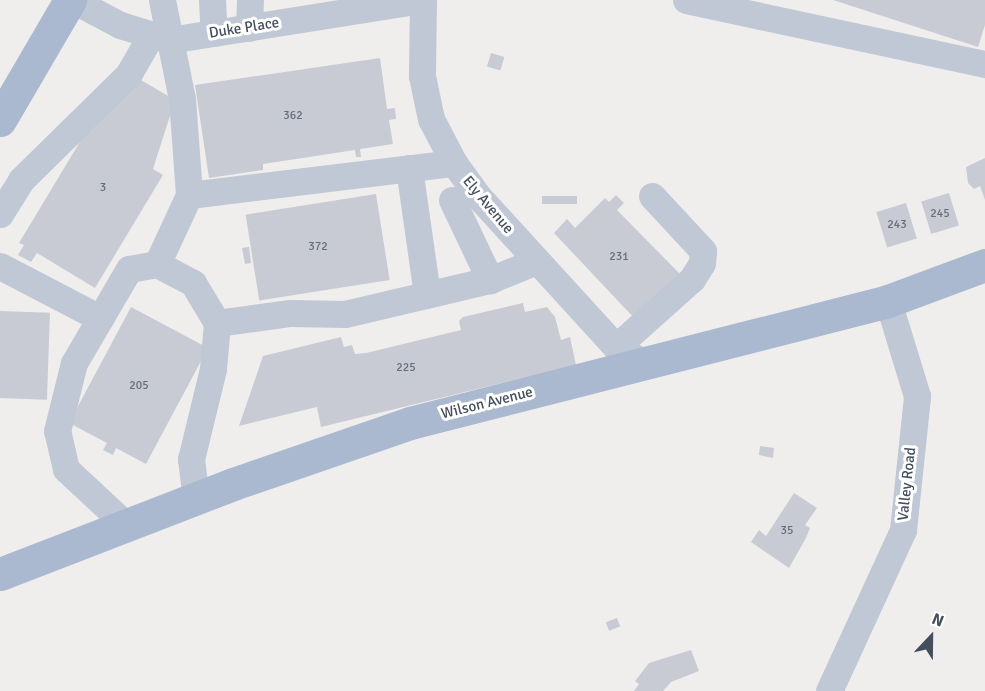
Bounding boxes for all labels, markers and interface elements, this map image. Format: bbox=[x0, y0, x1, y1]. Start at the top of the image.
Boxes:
street label: Duke Place bbox=[208, 14, 280, 42]
house number: 362 bbox=[283, 109, 303, 123]
street label: Ely Avenue bbox=[459, 172, 517, 238]
house number: 3 bbox=[100, 181, 106, 195]
house number: 245 bbox=[930, 207, 950, 221]
house number: 243 bbox=[887, 218, 907, 232]
house number: 372 bbox=[308, 240, 328, 254]
house number: 231 bbox=[609, 250, 629, 264]
house number: 225 bbox=[396, 361, 416, 375]
house number: 205 bbox=[129, 379, 149, 393]
street label: Wilson Avenue bbox=[439, 383, 535, 423]
street label: Valley Road bbox=[894, 446, 920, 522]
house number: 35 bbox=[781, 524, 793, 538]
north arrow bbox=[901, 607, 961, 667]
text: N bbox=[929, 609, 947, 632]

